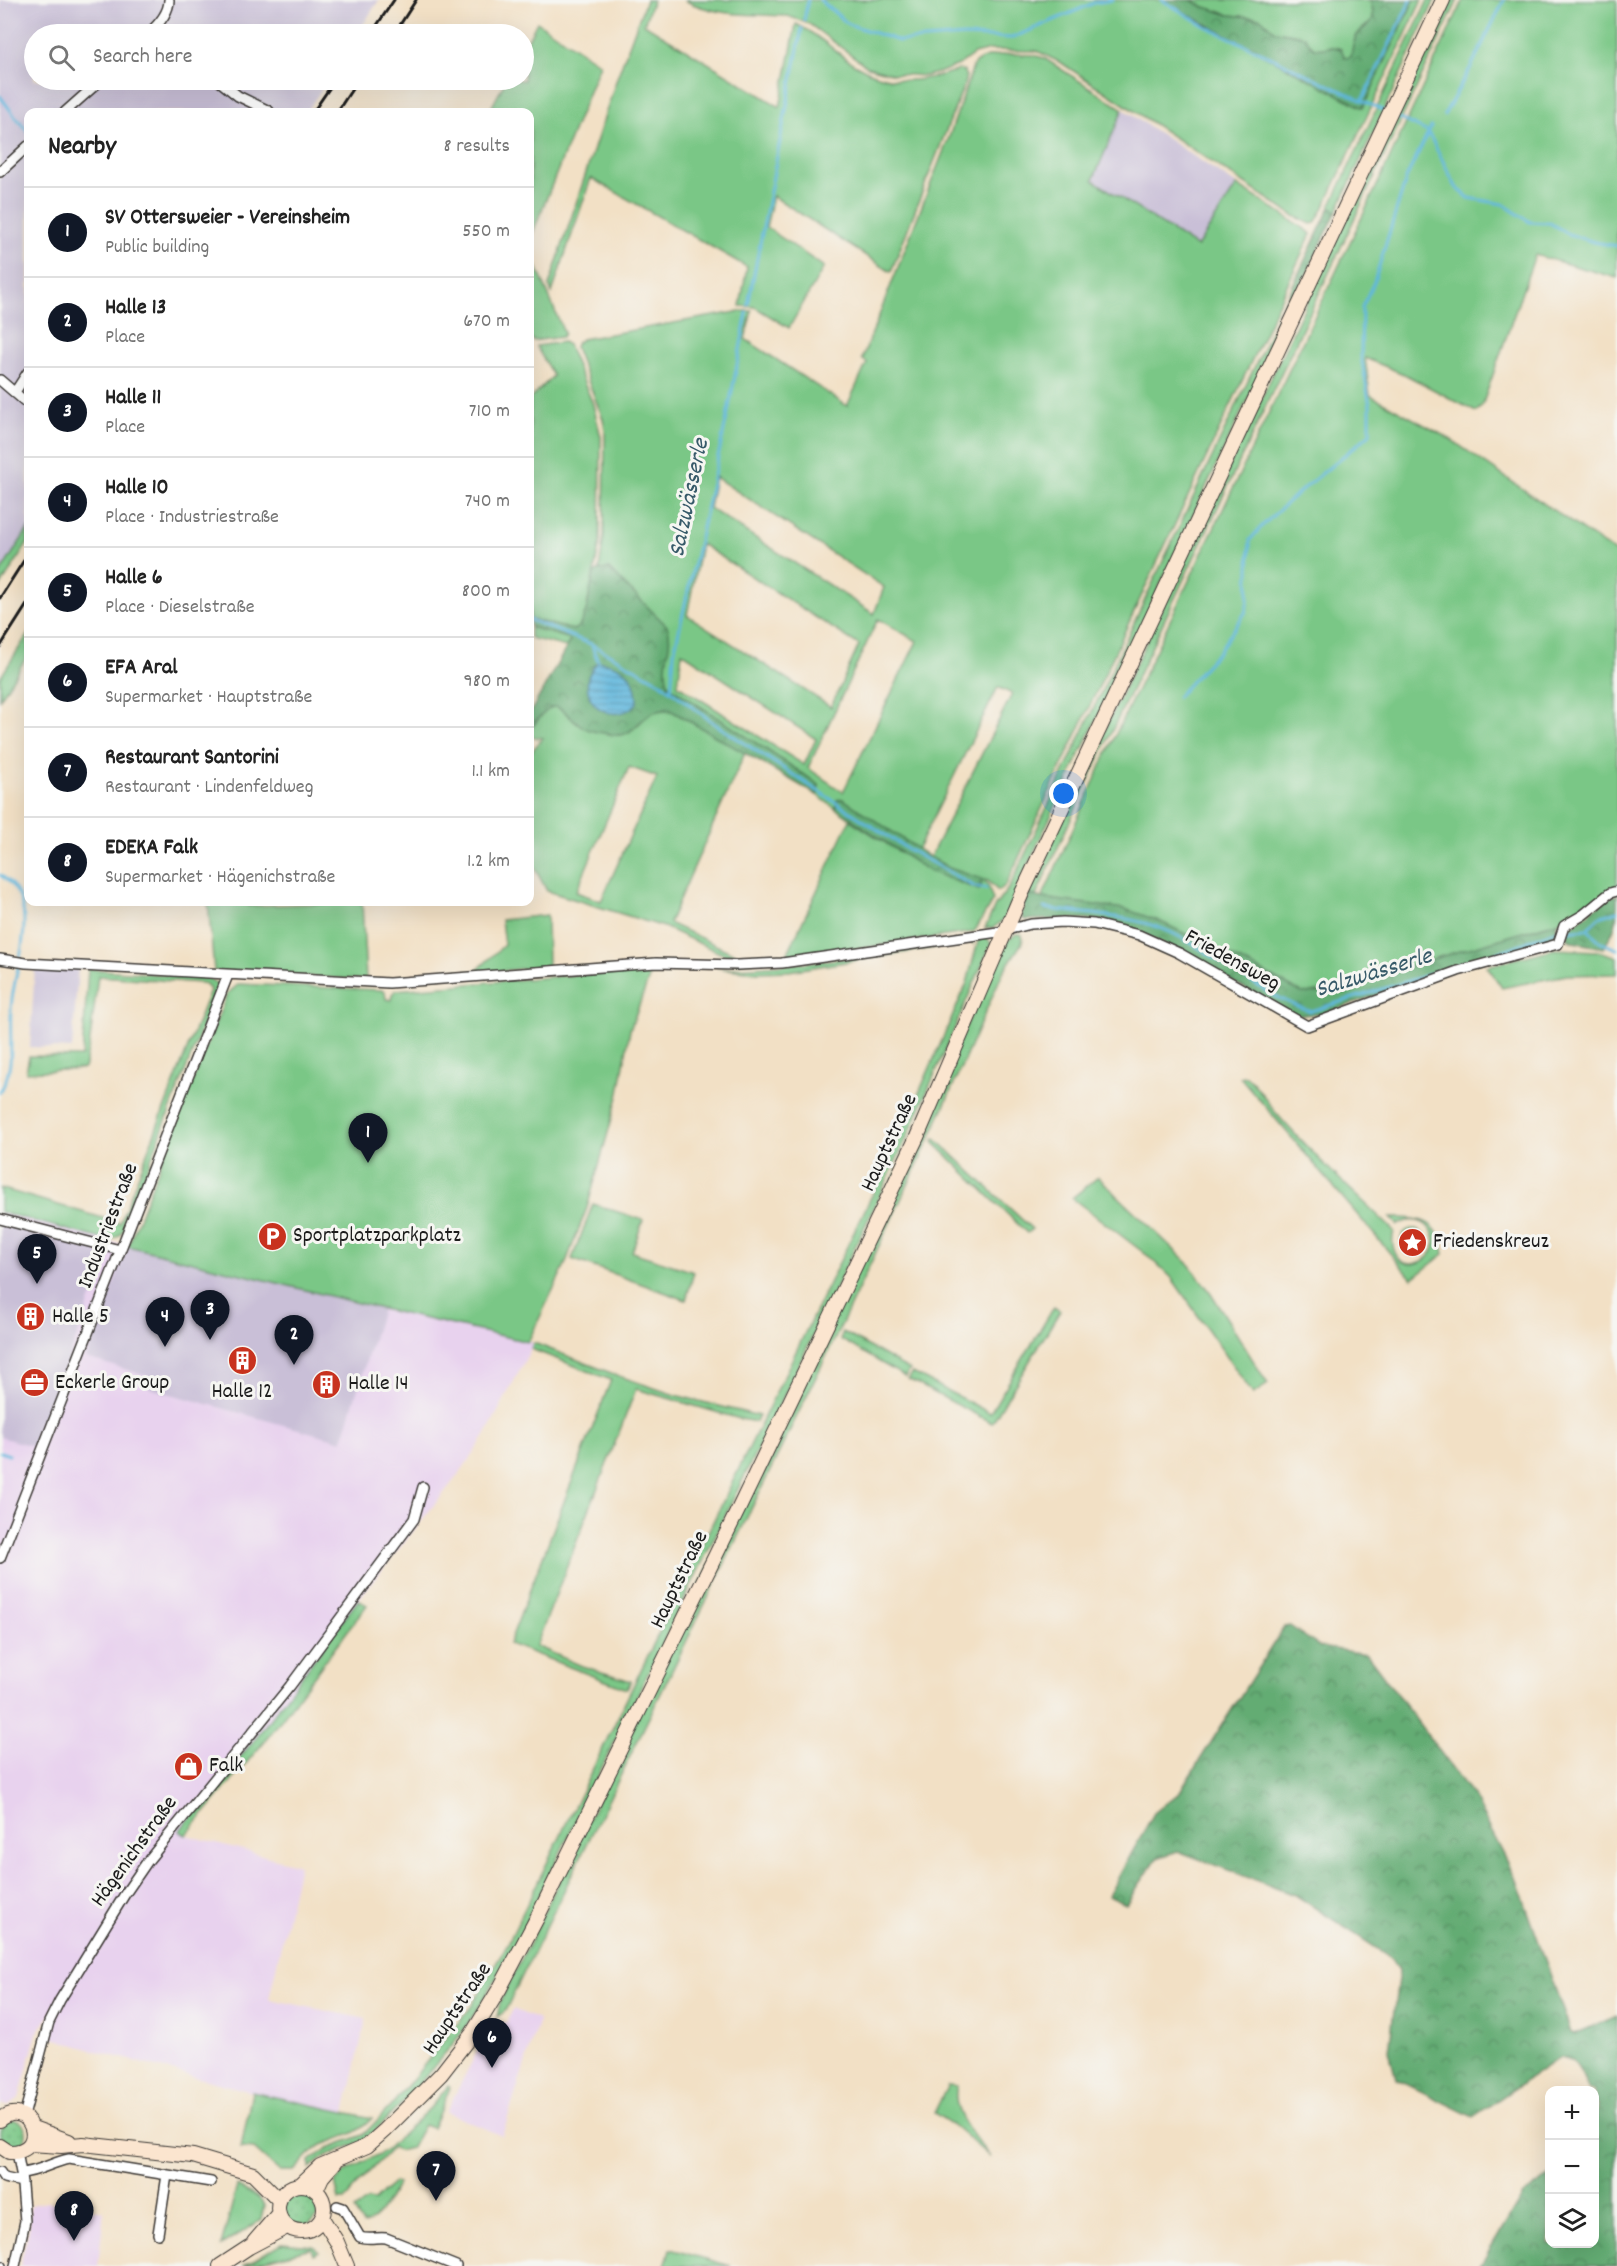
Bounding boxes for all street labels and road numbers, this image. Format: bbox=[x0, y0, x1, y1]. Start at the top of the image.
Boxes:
street label: Friedensweg bbox=[1179, 922, 1285, 1000]
street label: Hauptstraße bbox=[854, 1089, 926, 1197]
street label: Industriestraße bbox=[71, 1159, 147, 1293]
street label: Hauptstraße bbox=[643, 1526, 717, 1634]
street label: Hägenichstraße bbox=[84, 1790, 186, 1914]
street label: Hauptstraße bbox=[416, 1957, 500, 2061]

